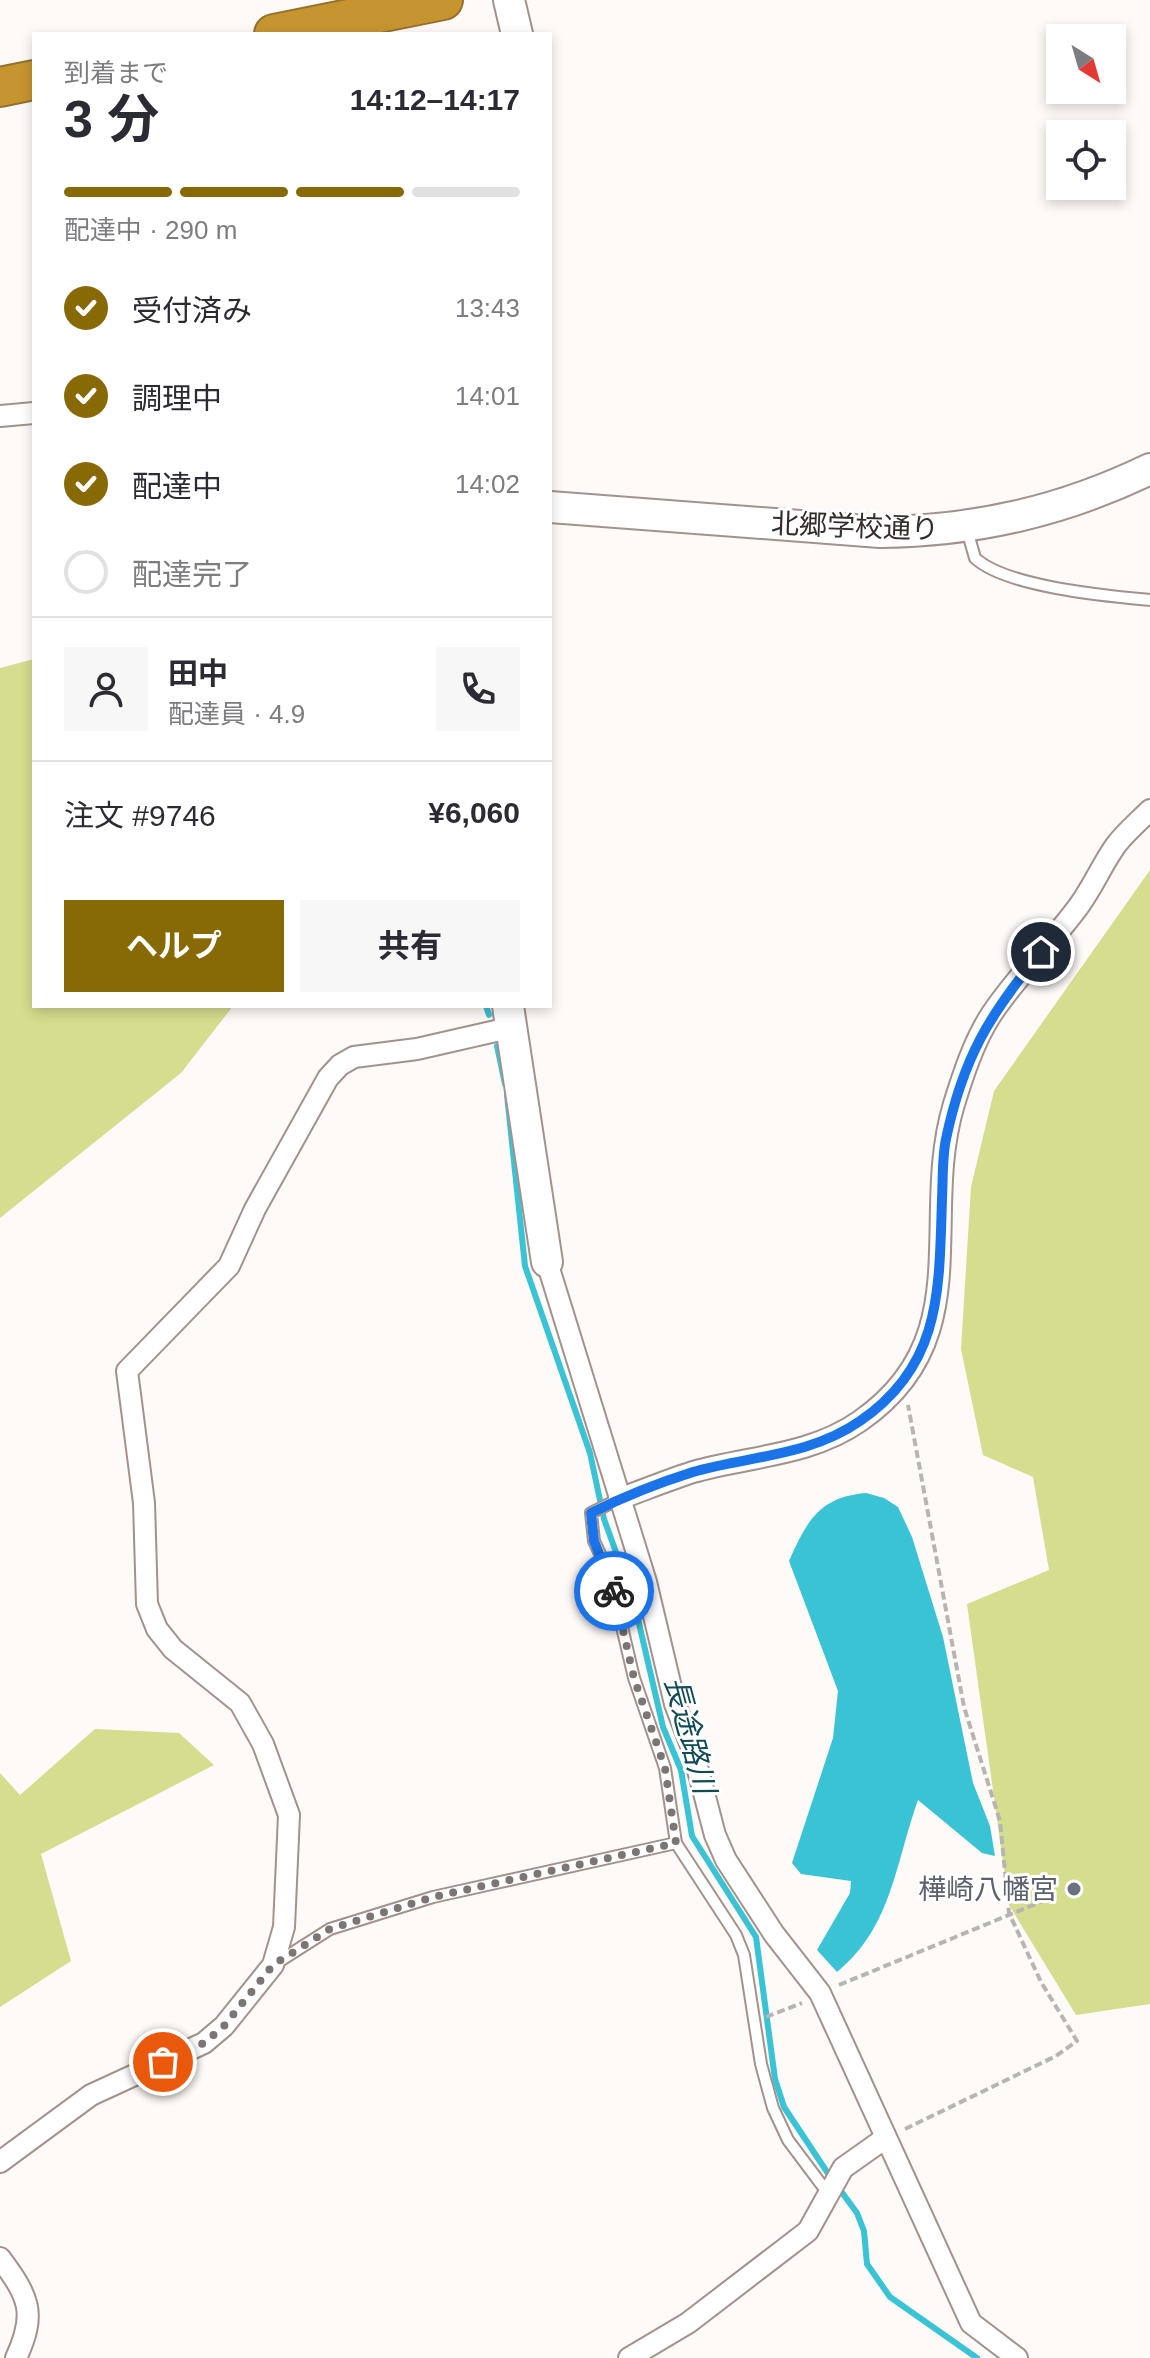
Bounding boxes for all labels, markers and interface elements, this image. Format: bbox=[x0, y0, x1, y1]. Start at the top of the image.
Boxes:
north arrow bbox=[1046, 24, 1126, 104]
map controls bbox=[1046, 24, 1126, 200]
text: 到着まで bbox=[64, 58, 168, 88]
text: 14:12–14:17 bbox=[350, 83, 520, 116]
text: 3 分 bbox=[64, 90, 159, 148]
button: locate bbox=[1046, 120, 1126, 200]
text: 配達中 · 290 m bbox=[64, 215, 237, 245]
icon: check bbox=[64, 286, 108, 330]
text: 13:43 bbox=[455, 293, 520, 323]
text: 受付済み bbox=[132, 294, 252, 327]
icon: check bbox=[64, 374, 108, 418]
text: 14:01 bbox=[455, 381, 520, 411]
text: 調理中 bbox=[132, 382, 222, 415]
icon: check bbox=[64, 462, 108, 506]
text: 14:02 bbox=[455, 469, 520, 499]
text: 配達中 bbox=[132, 470, 222, 503]
street label: 北郷学校通り bbox=[770, 508, 939, 545]
text: 配達完了 bbox=[132, 558, 252, 591]
button: person bbox=[64, 647, 148, 731]
button: phone bbox=[436, 647, 520, 731]
text: 田中 bbox=[168, 657, 228, 690]
text: 配達員 · 4.9 bbox=[168, 699, 305, 729]
text: ¥6,060 bbox=[428, 796, 520, 829]
text: 注文 #9746 bbox=[64, 799, 216, 832]
button: ヘルプ bbox=[64, 900, 284, 992]
button: 共有 bbox=[300, 900, 520, 992]
pin bbox=[1007, 918, 1075, 986]
icon: home bbox=[1019, 930, 1063, 974]
courier bbox=[574, 1551, 654, 1631]
icon: bike bbox=[592, 1569, 636, 1613]
water label: 長途路川 bbox=[659, 1673, 723, 1800]
place label: 樺崎八幡宮 bbox=[918, 1874, 1058, 1905]
marker: 樺崎八幡宮 bbox=[1065, 1880, 1083, 1898]
pin bbox=[129, 2028, 197, 2096]
icon: bag bbox=[141, 2040, 185, 2084]

